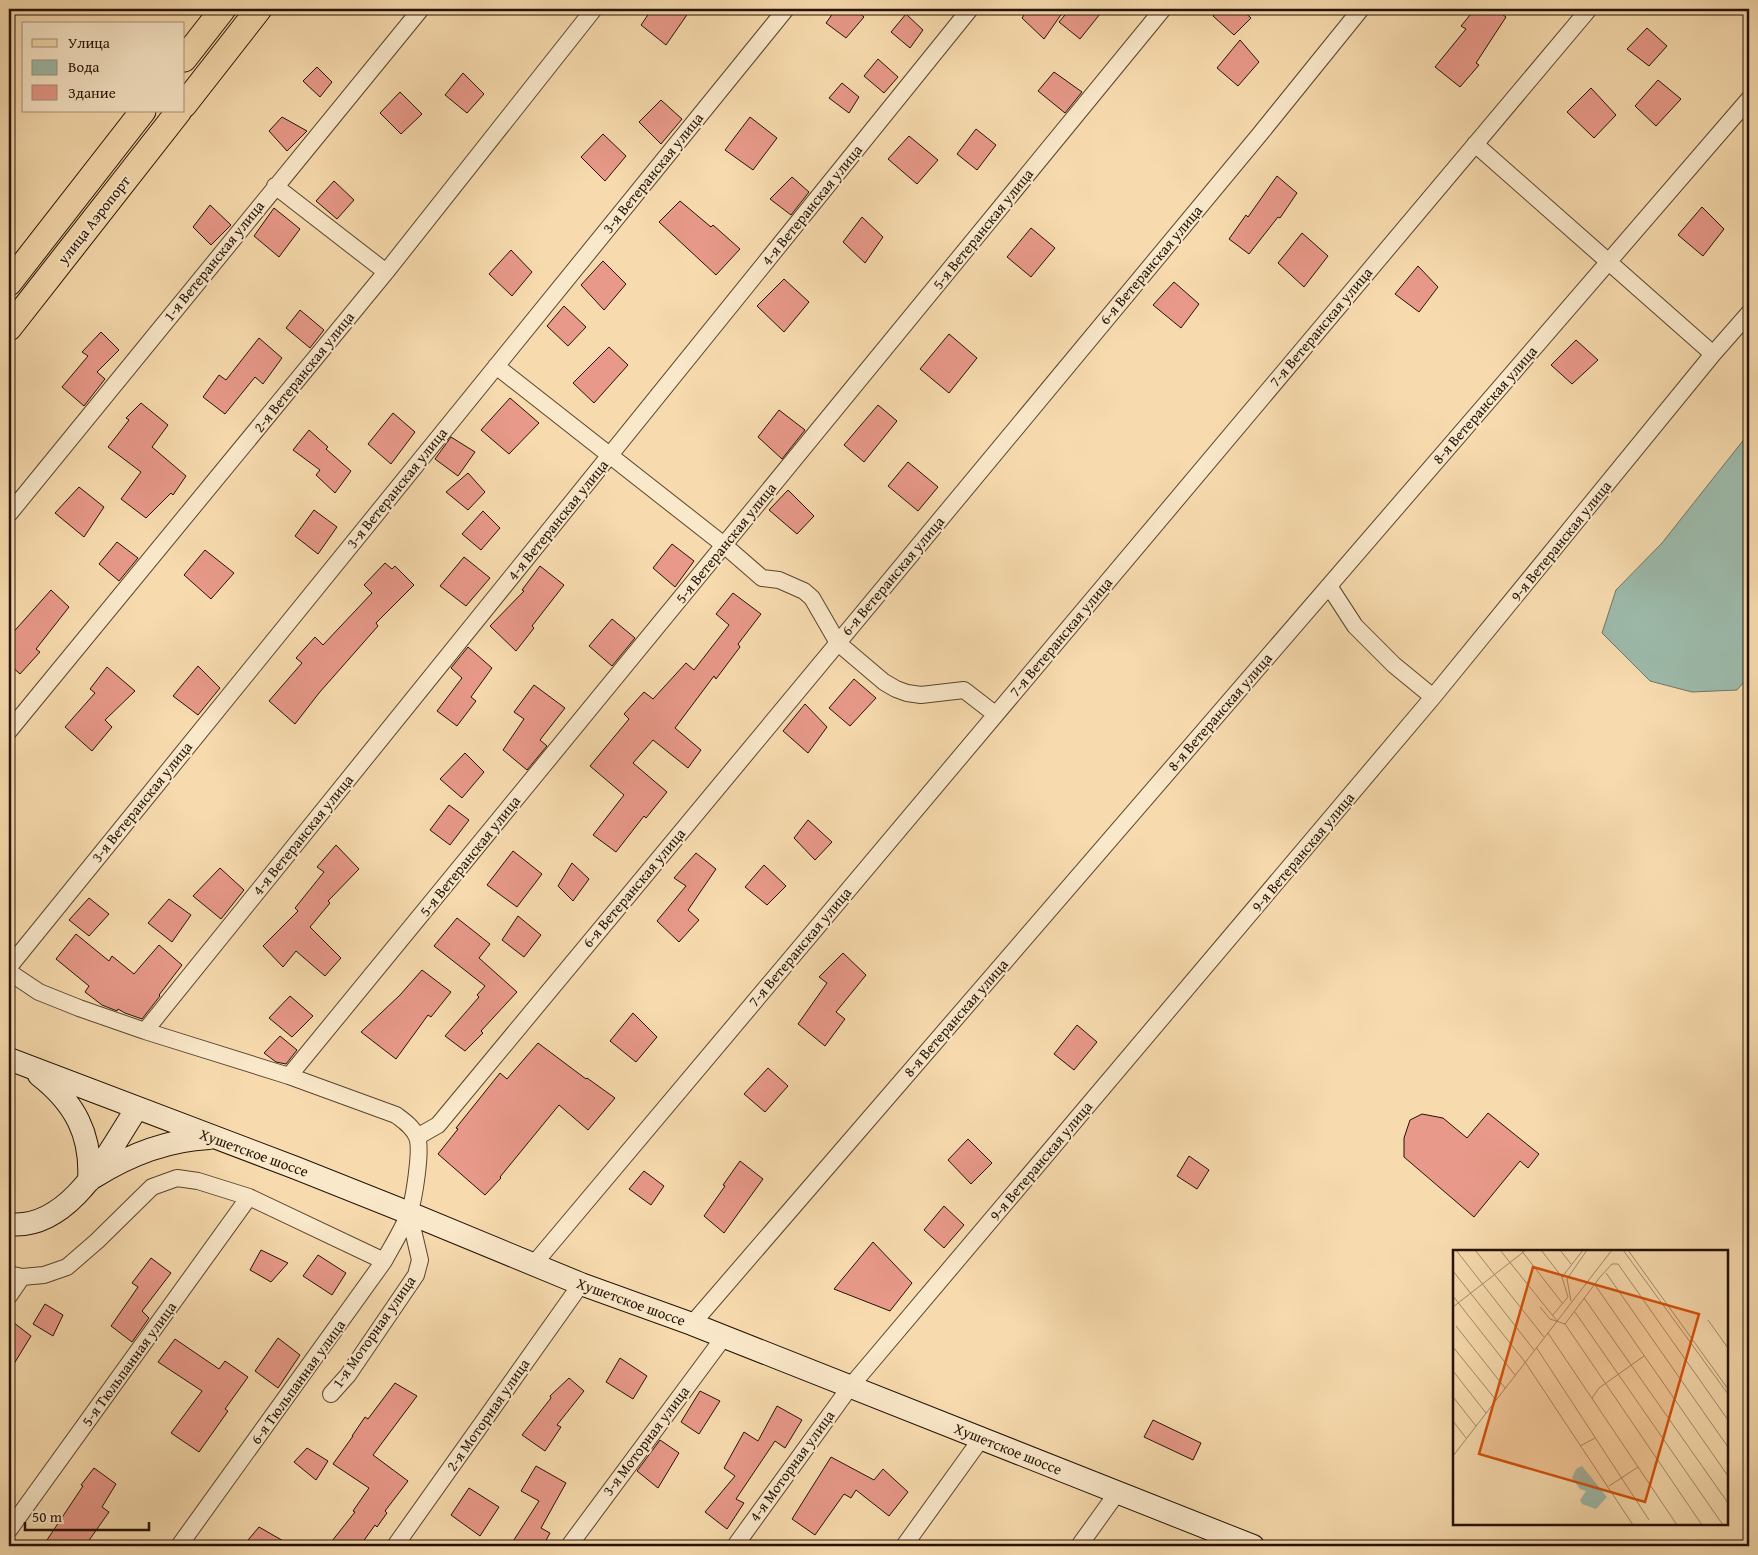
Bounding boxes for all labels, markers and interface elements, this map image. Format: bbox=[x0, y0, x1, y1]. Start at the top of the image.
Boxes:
legend bbox=[22, 22, 185, 112]
text: Улица bbox=[68, 32, 111, 53]
text: Вода bbox=[68, 56, 100, 77]
text: Здание bbox=[68, 82, 116, 103]
street label: 3-я Ветеранская улица bbox=[597, 107, 709, 238]
street label: 4-я Ветеранская улица bbox=[756, 139, 868, 270]
street label: 5-я Ветеранская улица bbox=[927, 163, 1039, 294]
street label: улица Аэропорт bbox=[52, 170, 135, 269]
street label: 1-я Ветеранская улица bbox=[158, 195, 270, 326]
street label: 6-я Ветеранская улица bbox=[1094, 200, 1207, 329]
street label: 7-я Ветеранская улица bbox=[1264, 262, 1377, 391]
street label: 2-я Ветеранская улица bbox=[248, 306, 360, 437]
street label: 8-я Ветеранская улица bbox=[1427, 341, 1542, 468]
street label: 3-я Ветеранская улица bbox=[341, 422, 453, 553]
street label: 4-я Ветеранская улица bbox=[502, 454, 614, 585]
street label: 9-я Ветеранская улица bbox=[1505, 475, 1617, 606]
street label: 5-я Ветеранская улица bbox=[670, 477, 782, 608]
street label: 6-я Ветеранская улица bbox=[836, 511, 949, 640]
street label: 7-я Ветеранская улица bbox=[1004, 572, 1117, 701]
street label: 8-я Ветеранская улица bbox=[1162, 648, 1277, 775]
street label: 3-я Ветеранская улица bbox=[86, 736, 198, 867]
street label: 4-я Ветеранская улица bbox=[247, 769, 359, 900]
street label: 9-я Ветеранская улица bbox=[1246, 787, 1359, 916]
street label: 5-я Ветеранская улица bbox=[414, 790, 526, 921]
street label: 6-я Ветеранская улица bbox=[577, 823, 690, 952]
street label: 7-я Ветеранская улица bbox=[743, 882, 856, 1011]
street label: 8-я Ветеранская улица bbox=[898, 954, 1013, 1081]
street label: 9-я Ветеранская улица bbox=[984, 1096, 1097, 1225]
street label: Хушетское шоссе bbox=[197, 1123, 312, 1182]
inset map bbox=[1453, 1250, 1728, 1525]
street label: 1-я Моторная улица bbox=[327, 1271, 421, 1392]
street label: Хушетское шоссе bbox=[574, 1272, 689, 1331]
street label: 5-я Тюльпанная улица bbox=[76, 1296, 181, 1430]
street label: 6-я Тюльпанная улица bbox=[245, 1314, 350, 1448]
street label: 2-я Моторная улица bbox=[441, 1354, 535, 1475]
street label: 3-я Моторная улица bbox=[597, 1381, 694, 1500]
street label: 4-я Моторная улица bbox=[744, 1405, 840, 1526]
street label: Хушетское шоссе bbox=[951, 1417, 1065, 1480]
scale bar bbox=[25, 1500, 149, 1532]
text: 50 m bbox=[32, 1506, 63, 1527]

